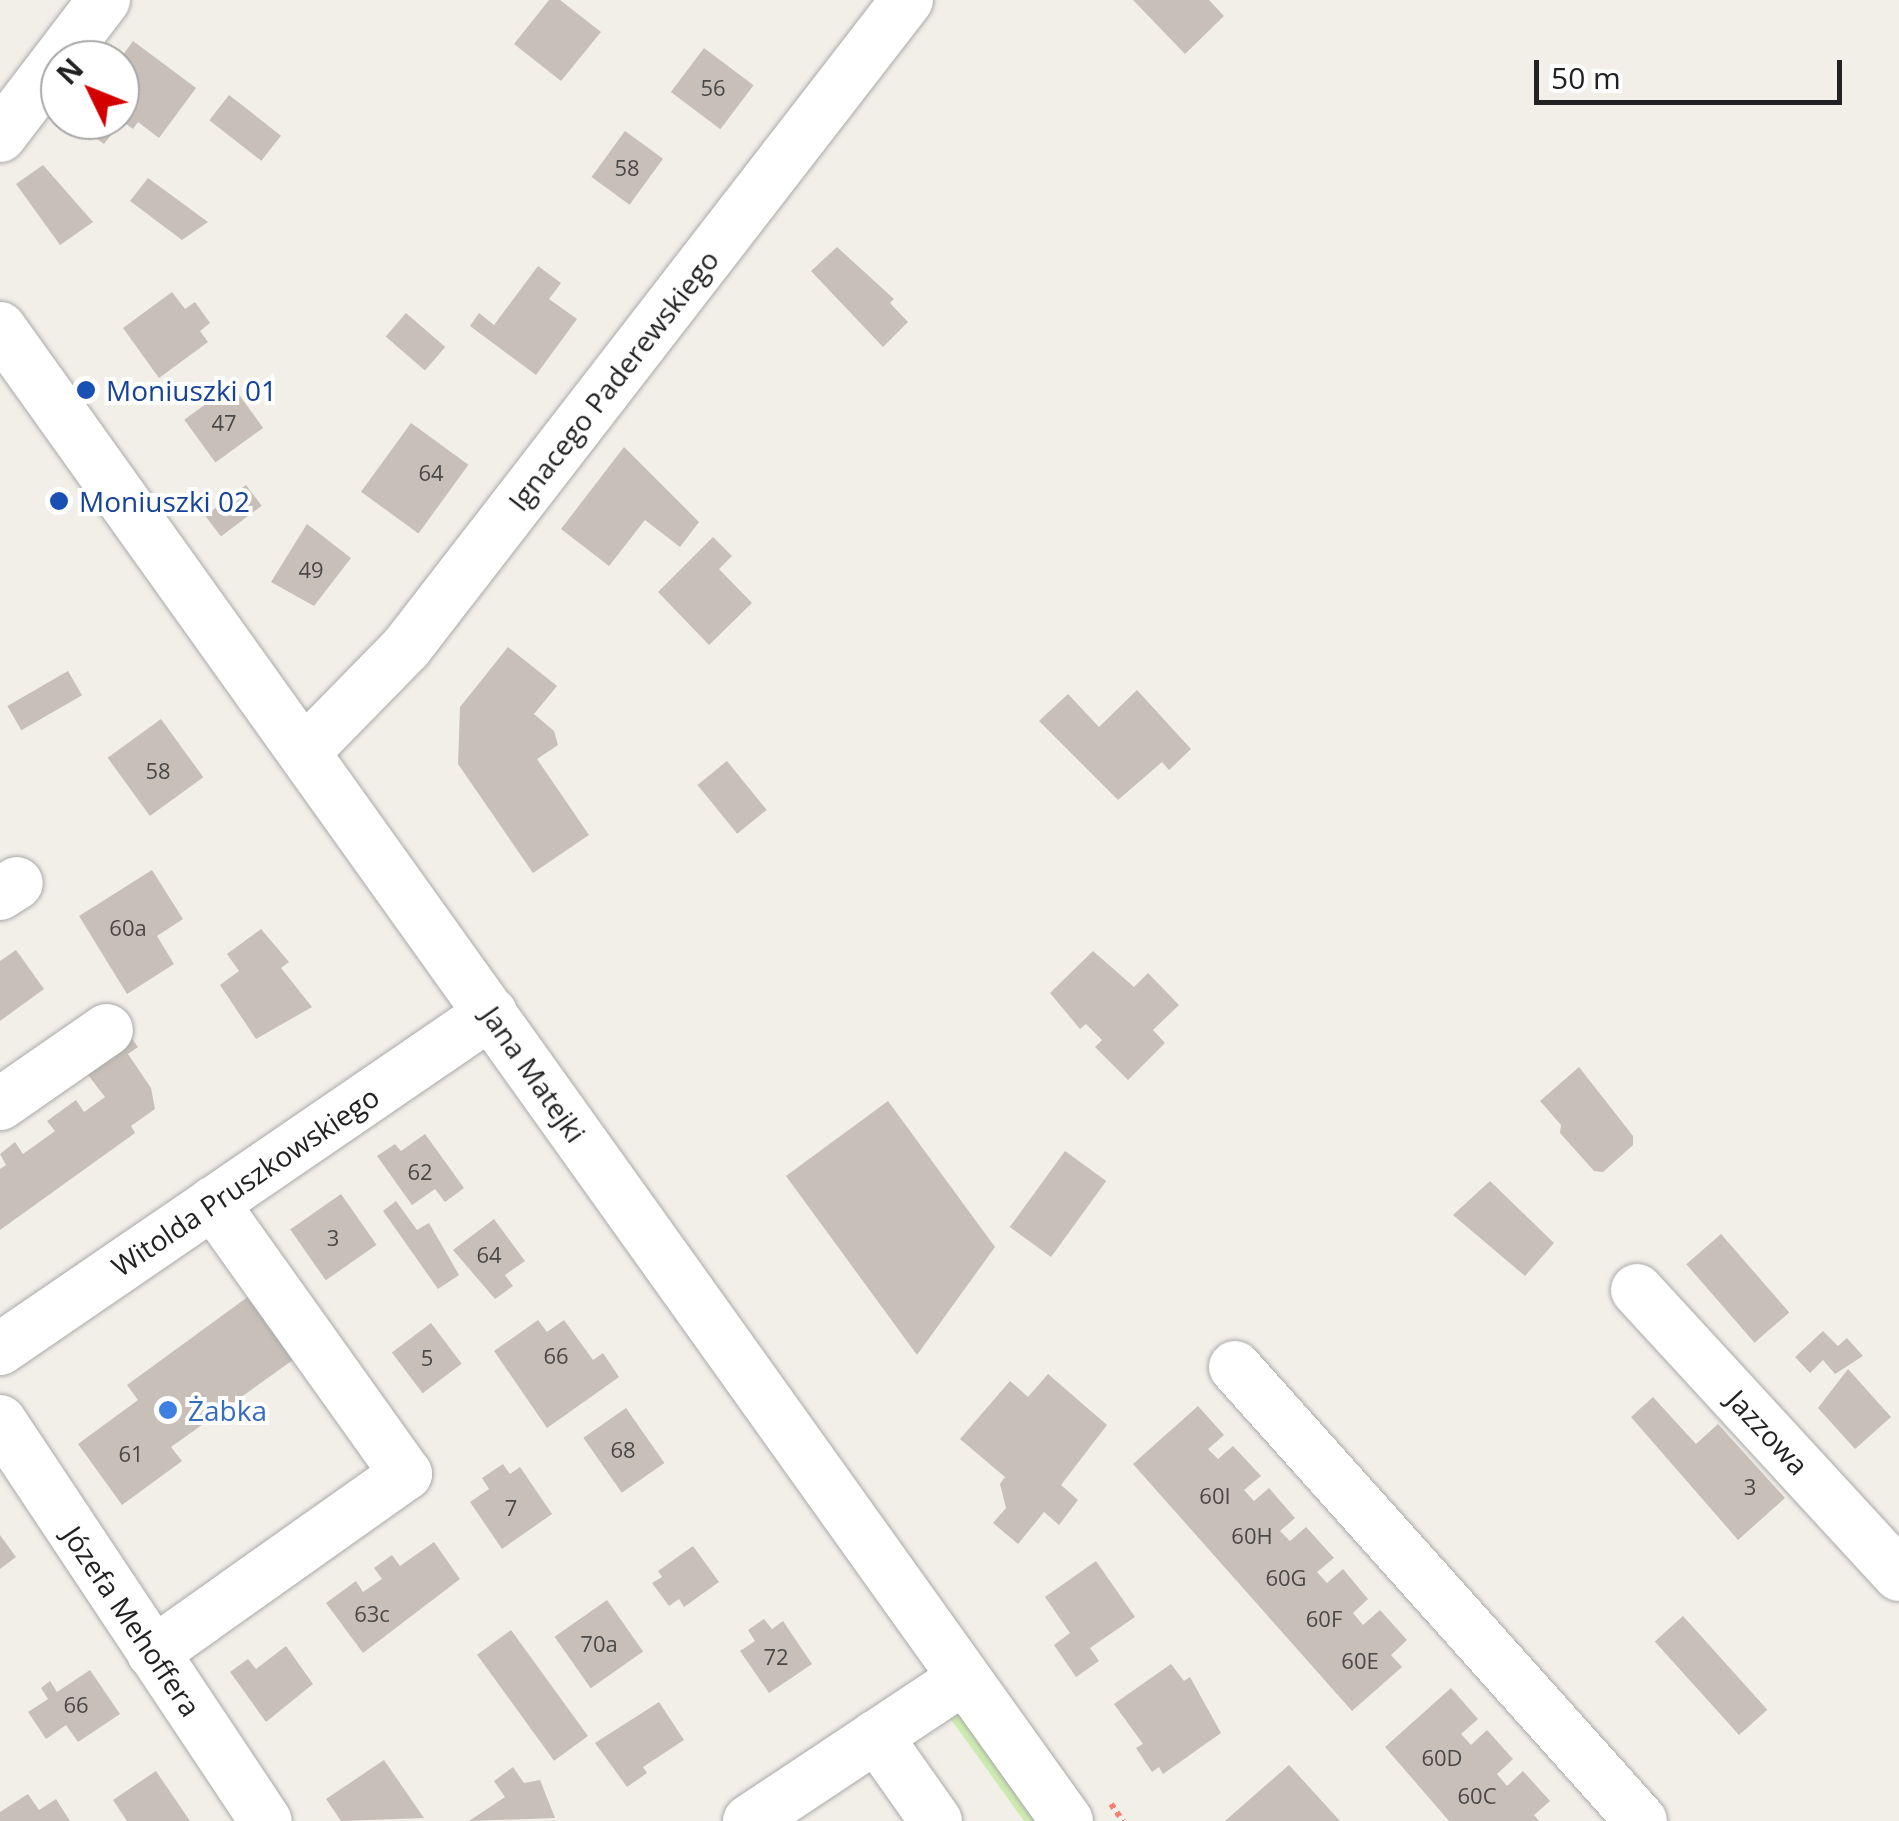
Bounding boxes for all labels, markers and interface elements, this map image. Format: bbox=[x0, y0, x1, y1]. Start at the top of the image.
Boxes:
north arrow bbox=[40, 40, 140, 140]
scale bar bbox=[1539, 40, 1846, 102]
text: N bbox=[48, 50, 91, 92]
text: 50 m bbox=[1551, 57, 1621, 98]
house number: 56 bbox=[700, 75, 726, 101]
house number: 58 bbox=[614, 155, 640, 181]
street label: Ignacego Paderewskiego bbox=[501, 243, 725, 517]
place label: Moniuszki 01 bbox=[106, 373, 277, 407]
marker: Moniuszki 01 bbox=[75, 379, 97, 401]
house number: 47 bbox=[211, 410, 237, 436]
house number: 64 bbox=[418, 460, 444, 486]
place label: Moniuszki 02 bbox=[79, 484, 250, 518]
marker: Moniuszki 02 bbox=[48, 490, 70, 512]
house number: 49 bbox=[298, 557, 324, 583]
house number: 58 bbox=[145, 758, 171, 784]
house number: 60a bbox=[109, 915, 147, 941]
street label: Jana Matejki bbox=[475, 999, 593, 1149]
street label: Witolda Pruszkowskiego bbox=[105, 1079, 385, 1283]
house number: 62 bbox=[407, 1159, 433, 1185]
house number: 3 bbox=[327, 1225, 339, 1251]
house number: 64 bbox=[476, 1242, 502, 1268]
house number: 66 bbox=[543, 1343, 569, 1369]
house number: 5 bbox=[421, 1345, 433, 1371]
street label: Jazzowa bbox=[1720, 1383, 1816, 1481]
place label: Żabka bbox=[188, 1393, 267, 1427]
marker: Żabka bbox=[157, 1399, 179, 1421]
house number: 68 bbox=[610, 1437, 636, 1463]
house number: 61 bbox=[118, 1441, 144, 1467]
house number: 3 bbox=[1744, 1474, 1756, 1500]
house number: 60I bbox=[1199, 1483, 1231, 1509]
house number: 7 bbox=[505, 1495, 517, 1521]
street label: Józefa Mehoffera bbox=[56, 1520, 208, 1722]
house number: 60H bbox=[1231, 1523, 1273, 1549]
house number: 60G bbox=[1265, 1565, 1307, 1591]
house number: 63c bbox=[354, 1601, 390, 1627]
house number: 60F bbox=[1306, 1606, 1342, 1632]
house number: 70a bbox=[580, 1631, 618, 1657]
house number: 72 bbox=[763, 1644, 789, 1670]
house number: 60E bbox=[1341, 1648, 1379, 1674]
house number: 66 bbox=[63, 1692, 89, 1718]
house number: 60D bbox=[1421, 1745, 1463, 1771]
house number: 60C bbox=[1457, 1783, 1497, 1809]

